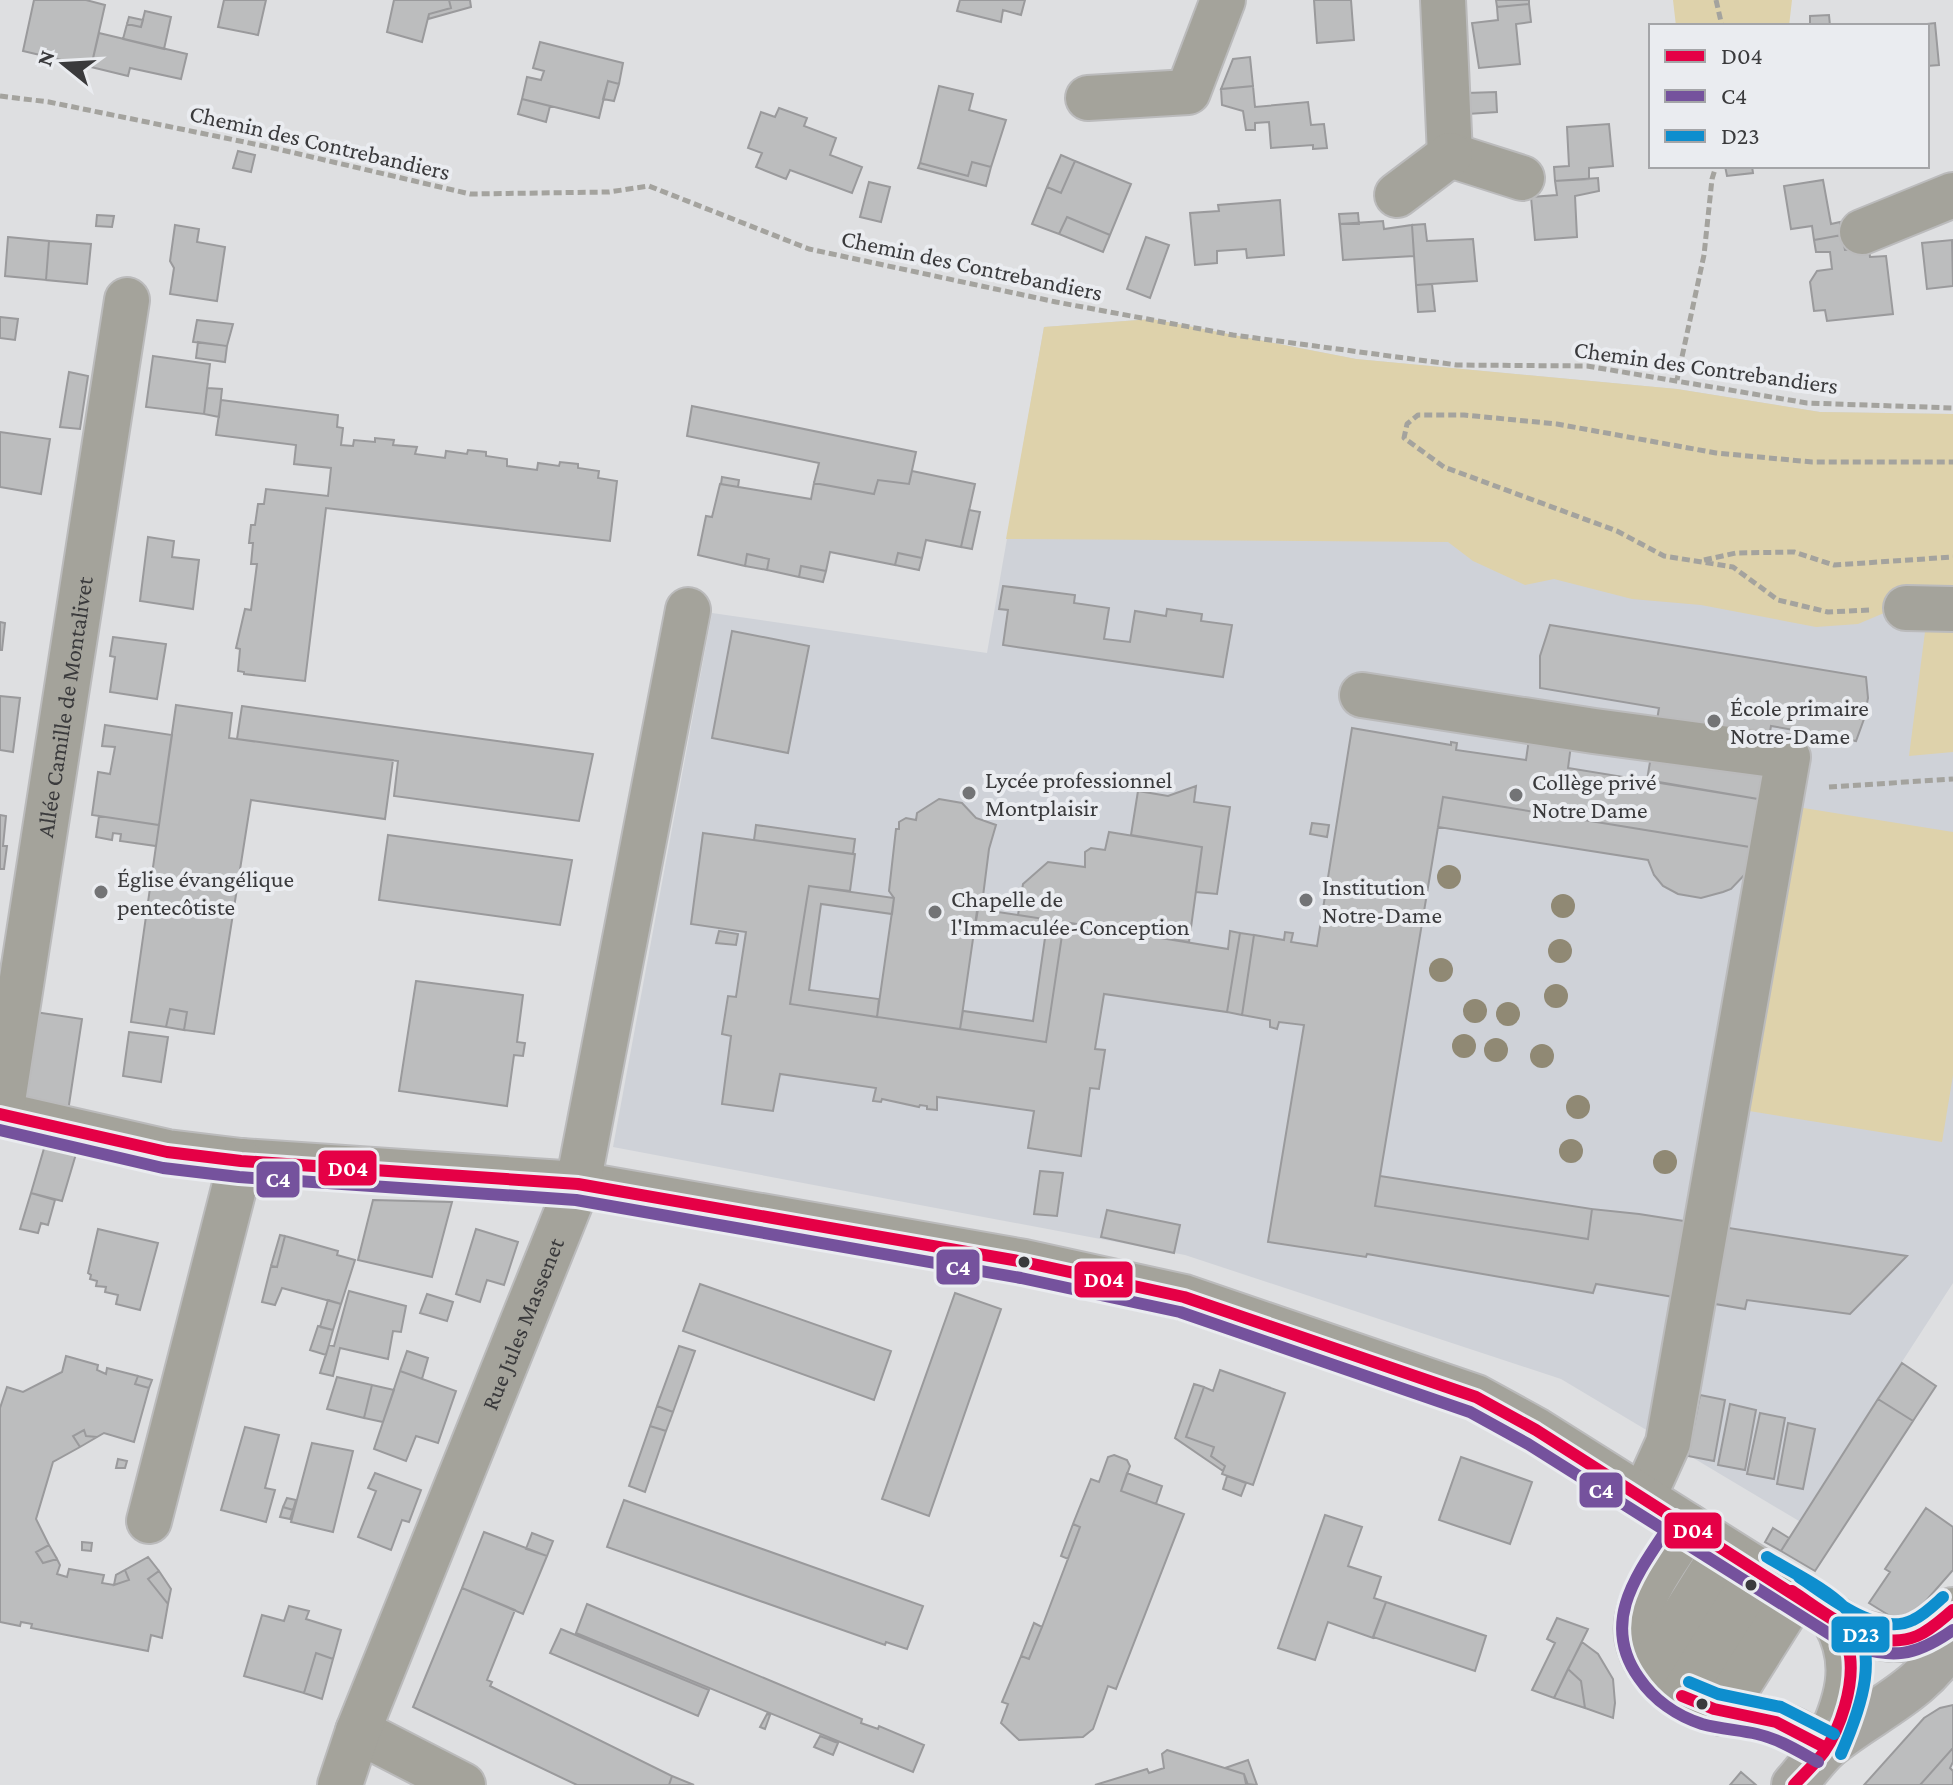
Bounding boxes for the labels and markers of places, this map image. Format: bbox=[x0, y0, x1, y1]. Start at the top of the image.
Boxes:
place label: École primaire Notre-Dame bbox=[1730, 694, 1869, 749]
marker: École primaire Notre-Dame bbox=[1705, 712, 1723, 730]
place label: Lycée professionnel Montplaisir bbox=[985, 766, 1172, 821]
place label: Collège privé Notre Dame bbox=[1532, 768, 1656, 823]
marker: Lycée professionnel Montplaisir bbox=[960, 784, 978, 802]
marker: Collège privé Notre Dame bbox=[1507, 786, 1525, 804]
place label: Église évangélique pentecôtiste bbox=[117, 865, 294, 920]
place label: Institution Notre-Dame bbox=[1322, 873, 1442, 928]
marker: Église évangélique pentecôtiste bbox=[92, 883, 110, 901]
place label: Chapelle de l'Immaculée-Conception bbox=[951, 885, 1190, 940]
marker: Institution Notre-Dame bbox=[1297, 891, 1315, 909]
marker: Chapelle de l'Immaculée-Conception bbox=[926, 903, 944, 921]
unlabelled marker bbox=[1016, 1254, 1032, 1270]
unlabelled marker bbox=[1743, 1577, 1759, 1593]
unlabelled marker bbox=[1694, 1696, 1710, 1712]

